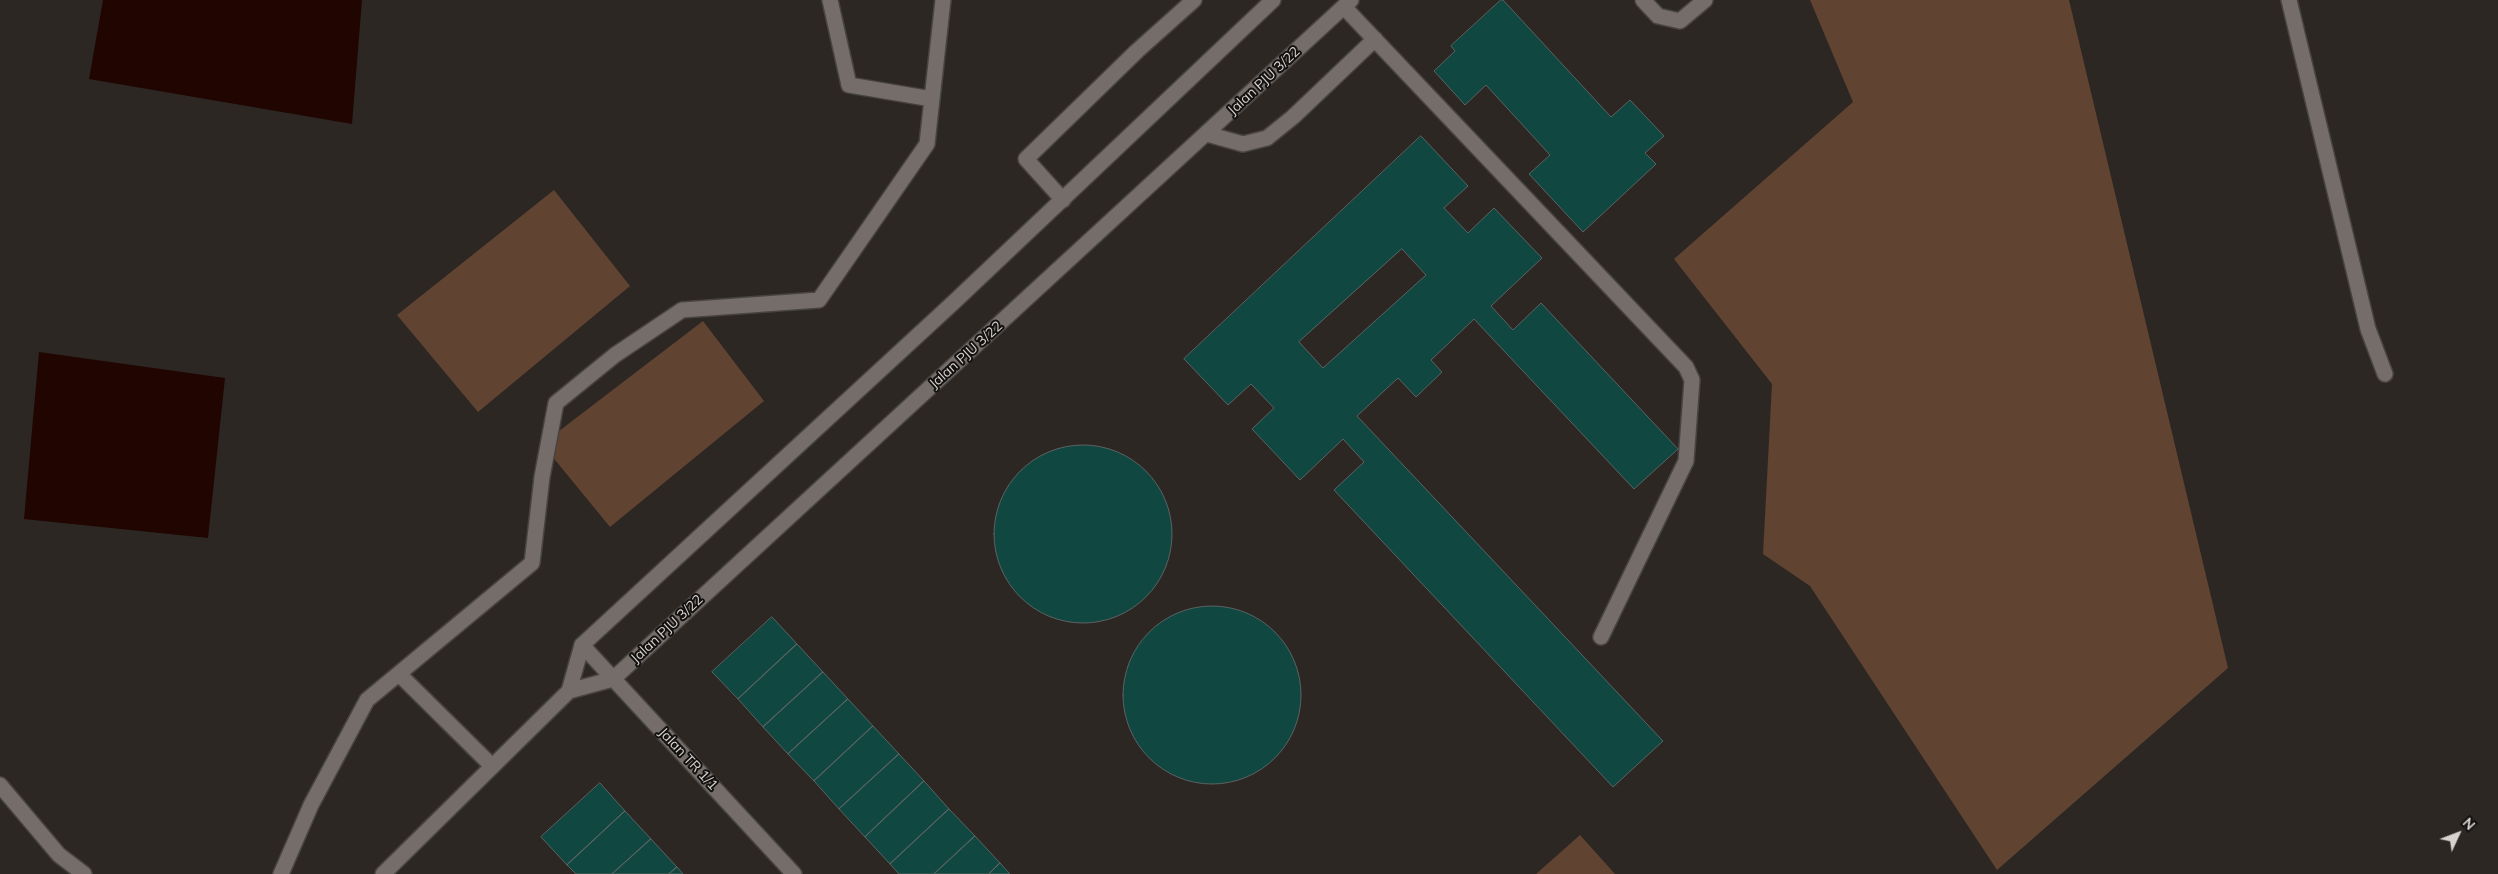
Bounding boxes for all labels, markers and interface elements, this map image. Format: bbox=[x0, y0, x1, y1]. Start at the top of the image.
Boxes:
street label: Jalan PJU 3/22 bbox=[1224, 43, 1304, 119]
street label: Jalan PJU 3/22 bbox=[926, 318, 1006, 392]
street label: Jalan PJU 3/22 bbox=[627, 591, 707, 667]
street label: Jalan TR 1/1 bbox=[655, 724, 721, 794]
north arrow bbox=[2433, 809, 2483, 859]
text: N bbox=[2459, 814, 2479, 834]

